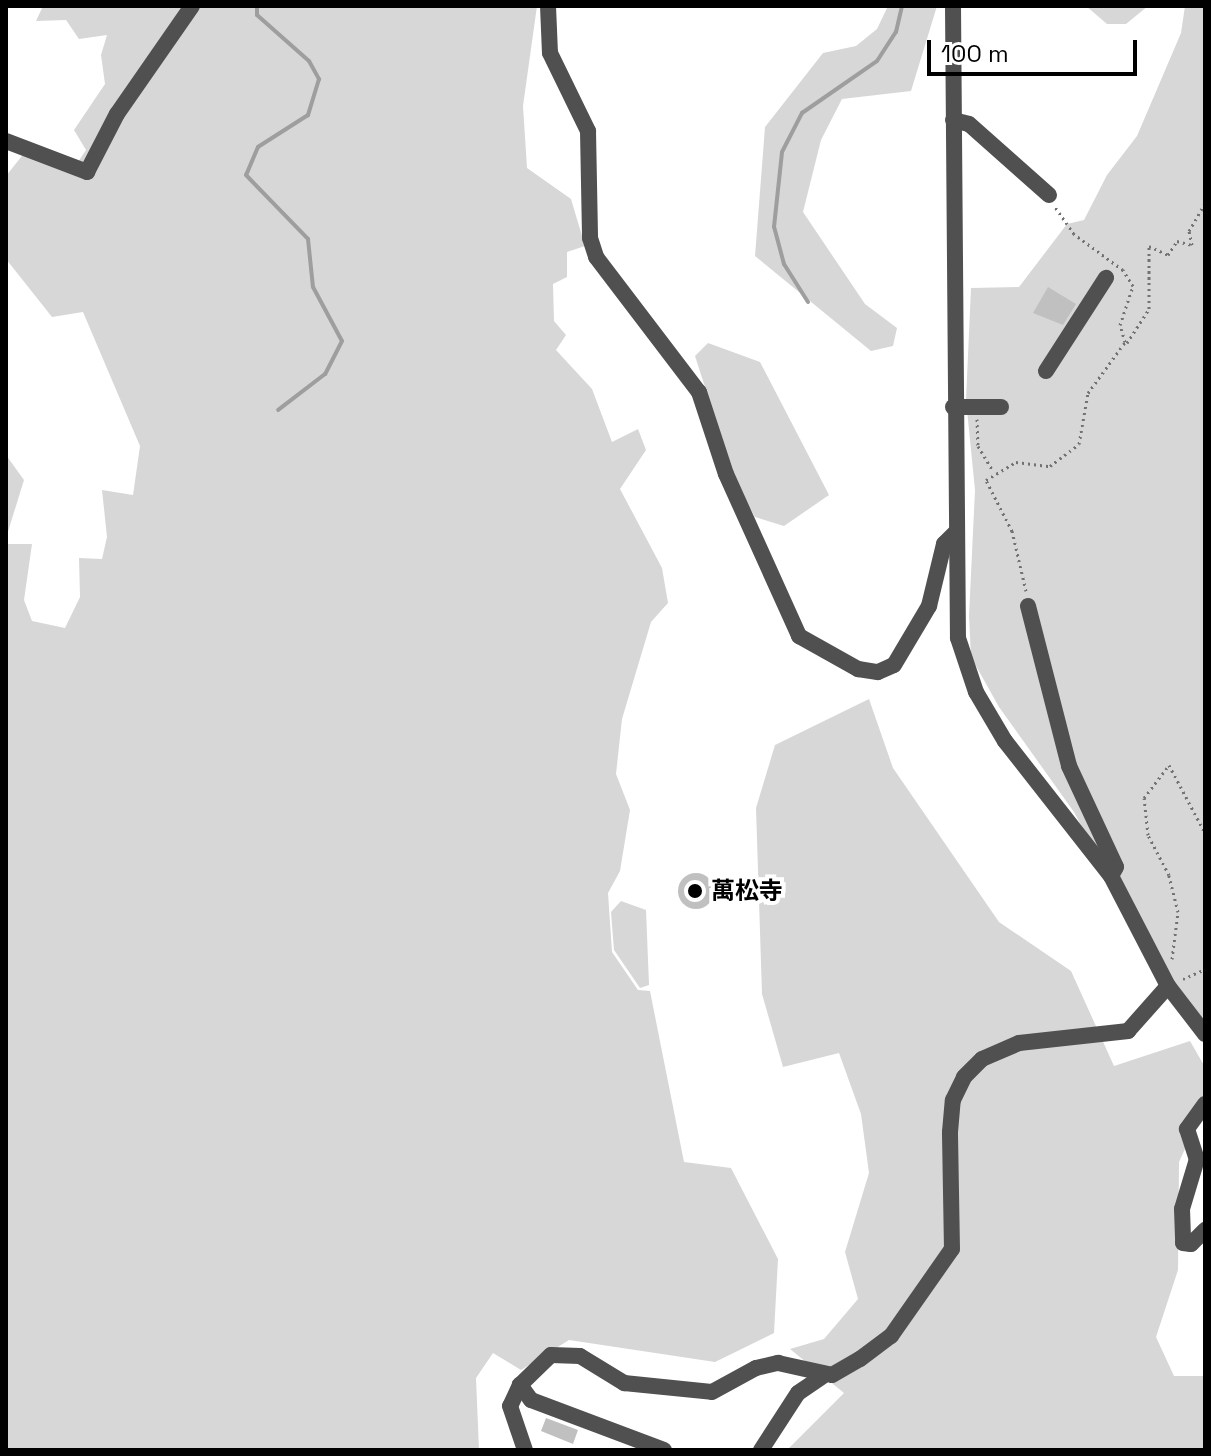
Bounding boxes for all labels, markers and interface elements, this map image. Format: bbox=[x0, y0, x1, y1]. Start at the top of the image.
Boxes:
scale bar bbox=[931, 24, 1141, 74]
text: 100 m bbox=[941, 38, 1009, 69]
place label: 萬松寺 bbox=[711, 877, 783, 905]
marker: 萬松寺 bbox=[686, 882, 704, 900]

